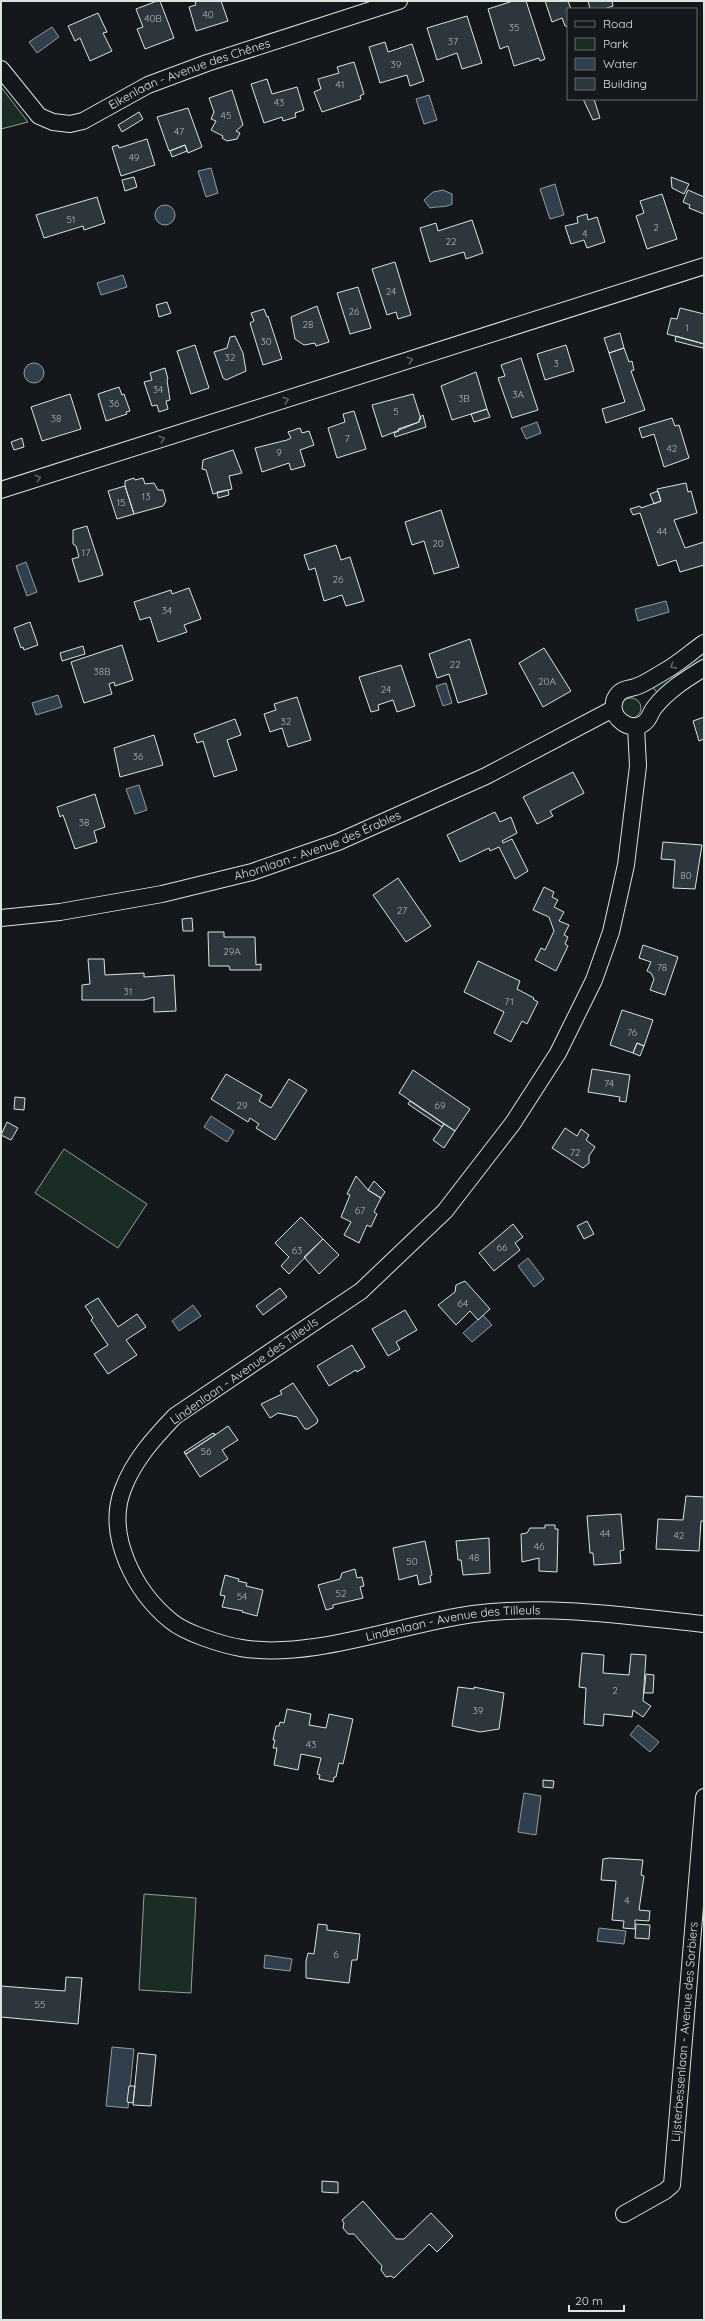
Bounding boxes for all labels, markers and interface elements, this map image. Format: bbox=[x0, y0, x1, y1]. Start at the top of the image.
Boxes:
house number: 40 bbox=[202, 8, 214, 21]
legend bbox=[567, 8, 697, 100]
house number: 40B bbox=[144, 12, 162, 25]
text: Road bbox=[603, 16, 633, 31]
house number: 35 bbox=[509, 21, 519, 34]
street label: Eikenlaan - Avenue des Chênes bbox=[106, 35, 272, 112]
house number: 37 bbox=[448, 35, 458, 48]
text: Park bbox=[603, 36, 628, 51]
text: Water bbox=[603, 56, 638, 71]
house number: 39 bbox=[391, 58, 402, 71]
text: Building bbox=[603, 76, 647, 91]
house number: 41 bbox=[336, 78, 344, 91]
house number: 43 bbox=[274, 96, 284, 109]
house number: 45 bbox=[221, 109, 231, 122]
house number: 47 bbox=[174, 125, 184, 138]
house number: 49 bbox=[129, 151, 140, 164]
house number: 51 bbox=[66, 213, 76, 226]
house number: 2 bbox=[653, 221, 659, 234]
house number: 4 bbox=[582, 227, 588, 240]
house number: 22 bbox=[445, 235, 457, 248]
house number: 24 bbox=[386, 285, 396, 298]
house number: 26 bbox=[349, 305, 360, 318]
house number: 28 bbox=[303, 318, 313, 331]
house number: 1 bbox=[685, 321, 689, 334]
house number: 30 bbox=[260, 335, 272, 348]
house number: 32 bbox=[225, 351, 236, 364]
one-way arrow bbox=[406, 356, 413, 365]
house number: 3 bbox=[553, 357, 559, 370]
house number: 34 bbox=[153, 383, 163, 396]
house number: 3A bbox=[512, 388, 524, 401]
house number: 3B bbox=[458, 392, 470, 405]
one-way arrow bbox=[282, 396, 289, 405]
house number: 36 bbox=[109, 397, 120, 410]
house number: 5 bbox=[393, 405, 399, 418]
house number: 38 bbox=[51, 412, 61, 425]
house number: 7 bbox=[344, 432, 350, 445]
one-way arrow bbox=[158, 435, 165, 444]
house number: 42 bbox=[667, 442, 678, 455]
house number: 9 bbox=[276, 446, 282, 459]
one-way arrow bbox=[35, 474, 42, 483]
house number: 13 bbox=[142, 490, 150, 503]
house number: 15 bbox=[116, 496, 126, 509]
house number: 44 bbox=[657, 525, 667, 538]
house number: 20 bbox=[432, 537, 444, 550]
house number: 17 bbox=[82, 546, 90, 559]
house number: 26 bbox=[333, 573, 344, 586]
house number: 34 bbox=[162, 604, 172, 617]
house number: 22 bbox=[449, 658, 461, 671]
one-way arrow bbox=[670, 661, 677, 669]
house number: 38B bbox=[93, 665, 111, 678]
house number: 20A bbox=[538, 675, 556, 688]
house number: 24 bbox=[381, 683, 391, 696]
house number: 32 bbox=[281, 715, 292, 728]
house number: 36 bbox=[133, 750, 144, 763]
street label: Ahornlaan - Avenue des Érables bbox=[232, 807, 403, 883]
house number: 38 bbox=[79, 816, 89, 829]
house number: 80 bbox=[680, 869, 692, 882]
house number: 27 bbox=[397, 904, 407, 917]
house number: 29A bbox=[223, 945, 241, 958]
house number: 78 bbox=[657, 961, 667, 974]
house number: 31 bbox=[124, 985, 132, 998]
house number: 71 bbox=[504, 995, 514, 1008]
house number: 76 bbox=[627, 1026, 638, 1039]
house number: 74 bbox=[604, 1077, 614, 1090]
house number: 29 bbox=[236, 1099, 248, 1112]
house number: 69 bbox=[435, 1099, 446, 1112]
house number: 72 bbox=[570, 1146, 581, 1159]
house number: 67 bbox=[355, 1204, 365, 1217]
house number: 66 bbox=[497, 1241, 508, 1254]
house number: 63 bbox=[292, 1244, 302, 1257]
house number: 64 bbox=[458, 1297, 468, 1310]
street label: Lindenlaan - Avenue des Tilleuls bbox=[167, 1313, 321, 1427]
house number: 56 bbox=[201, 1445, 212, 1458]
house number: 44 bbox=[600, 1527, 610, 1540]
house number: 42 bbox=[674, 1529, 685, 1542]
house number: 46 bbox=[534, 1540, 545, 1553]
house number: 48 bbox=[469, 1551, 479, 1564]
house number: 50 bbox=[406, 1555, 418, 1568]
house number: 52 bbox=[336, 1587, 347, 1600]
house number: 54 bbox=[237, 1590, 247, 1603]
street label: Lindenlaan - Avenue des Tilleuls bbox=[364, 1602, 541, 1644]
house number: 2 bbox=[612, 1684, 618, 1697]
house number: 39 bbox=[473, 1704, 484, 1717]
house number: 43 bbox=[306, 1738, 316, 1751]
house number: 4 bbox=[624, 1894, 630, 1907]
street label: Lijsterbessenlaan - Avenue des Sorbiers bbox=[668, 1921, 701, 2142]
house number: 6 bbox=[333, 1948, 339, 1961]
house number: 55 bbox=[35, 1998, 45, 2011]
scale bar bbox=[569, 2287, 624, 2313]
text: 20 m bbox=[575, 2293, 603, 2308]

